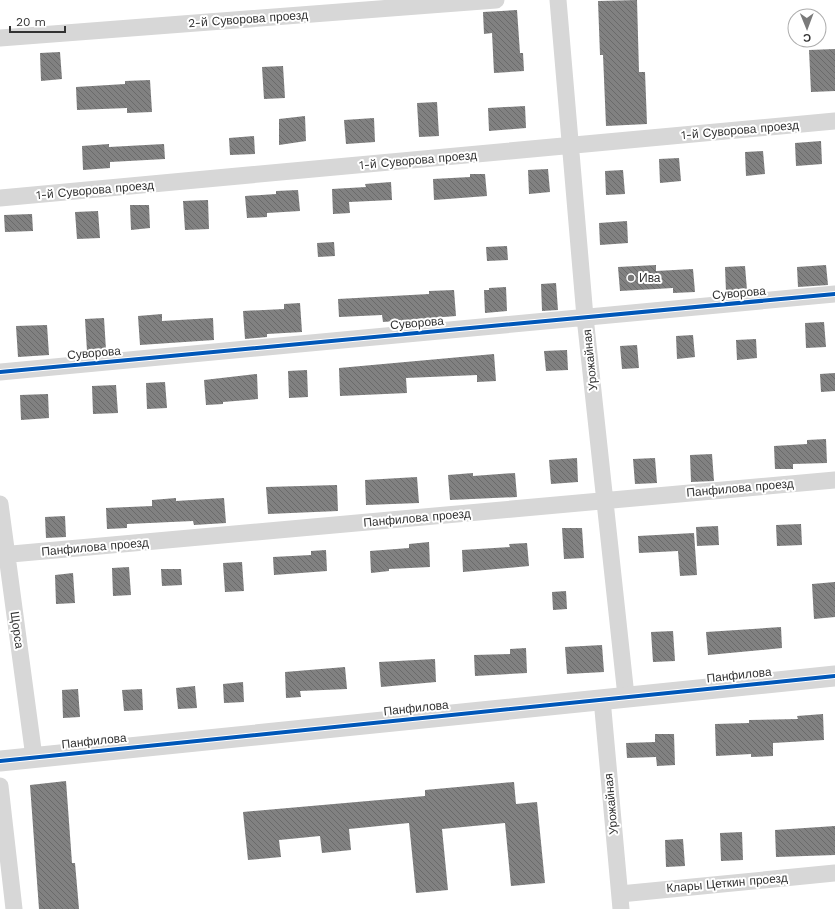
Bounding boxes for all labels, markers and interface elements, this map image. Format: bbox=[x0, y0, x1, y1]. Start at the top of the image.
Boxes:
scale bar bbox=[10, 8, 65, 34]
street label: 2-й Суворова проезд bbox=[188, 8, 308, 30]
north arrow bbox=[787, 8, 827, 48]
text: 20 m bbox=[16, 15, 46, 29]
text: С bbox=[803, 31, 811, 44]
street label: 1-й Суворова проезд bbox=[681, 118, 799, 142]
street label: 1-й Суворова проезд bbox=[359, 148, 477, 172]
street label: 1-й Суворова проезд bbox=[36, 178, 154, 202]
place label: Ива bbox=[639, 271, 661, 285]
marker: Ива bbox=[626, 273, 636, 283]
street label: Суворова bbox=[712, 284, 767, 302]
street label: Суворова bbox=[390, 314, 445, 332]
street label: Урожайная bbox=[580, 329, 600, 391]
street label: Суворова bbox=[67, 344, 122, 362]
street label: Панфилова проезд bbox=[686, 476, 794, 500]
street label: Панфилова проезд bbox=[363, 506, 471, 530]
street label: Панфилова проезд bbox=[41, 535, 149, 559]
street label: Щорса bbox=[7, 611, 27, 650]
street label: Панфилова bbox=[706, 665, 772, 685]
street label: Панфилова bbox=[383, 698, 449, 718]
street label: Панфилова bbox=[61, 731, 127, 751]
street label: Урожайная bbox=[601, 773, 621, 835]
street label: Клары Цеткин проезд bbox=[666, 871, 788, 895]

